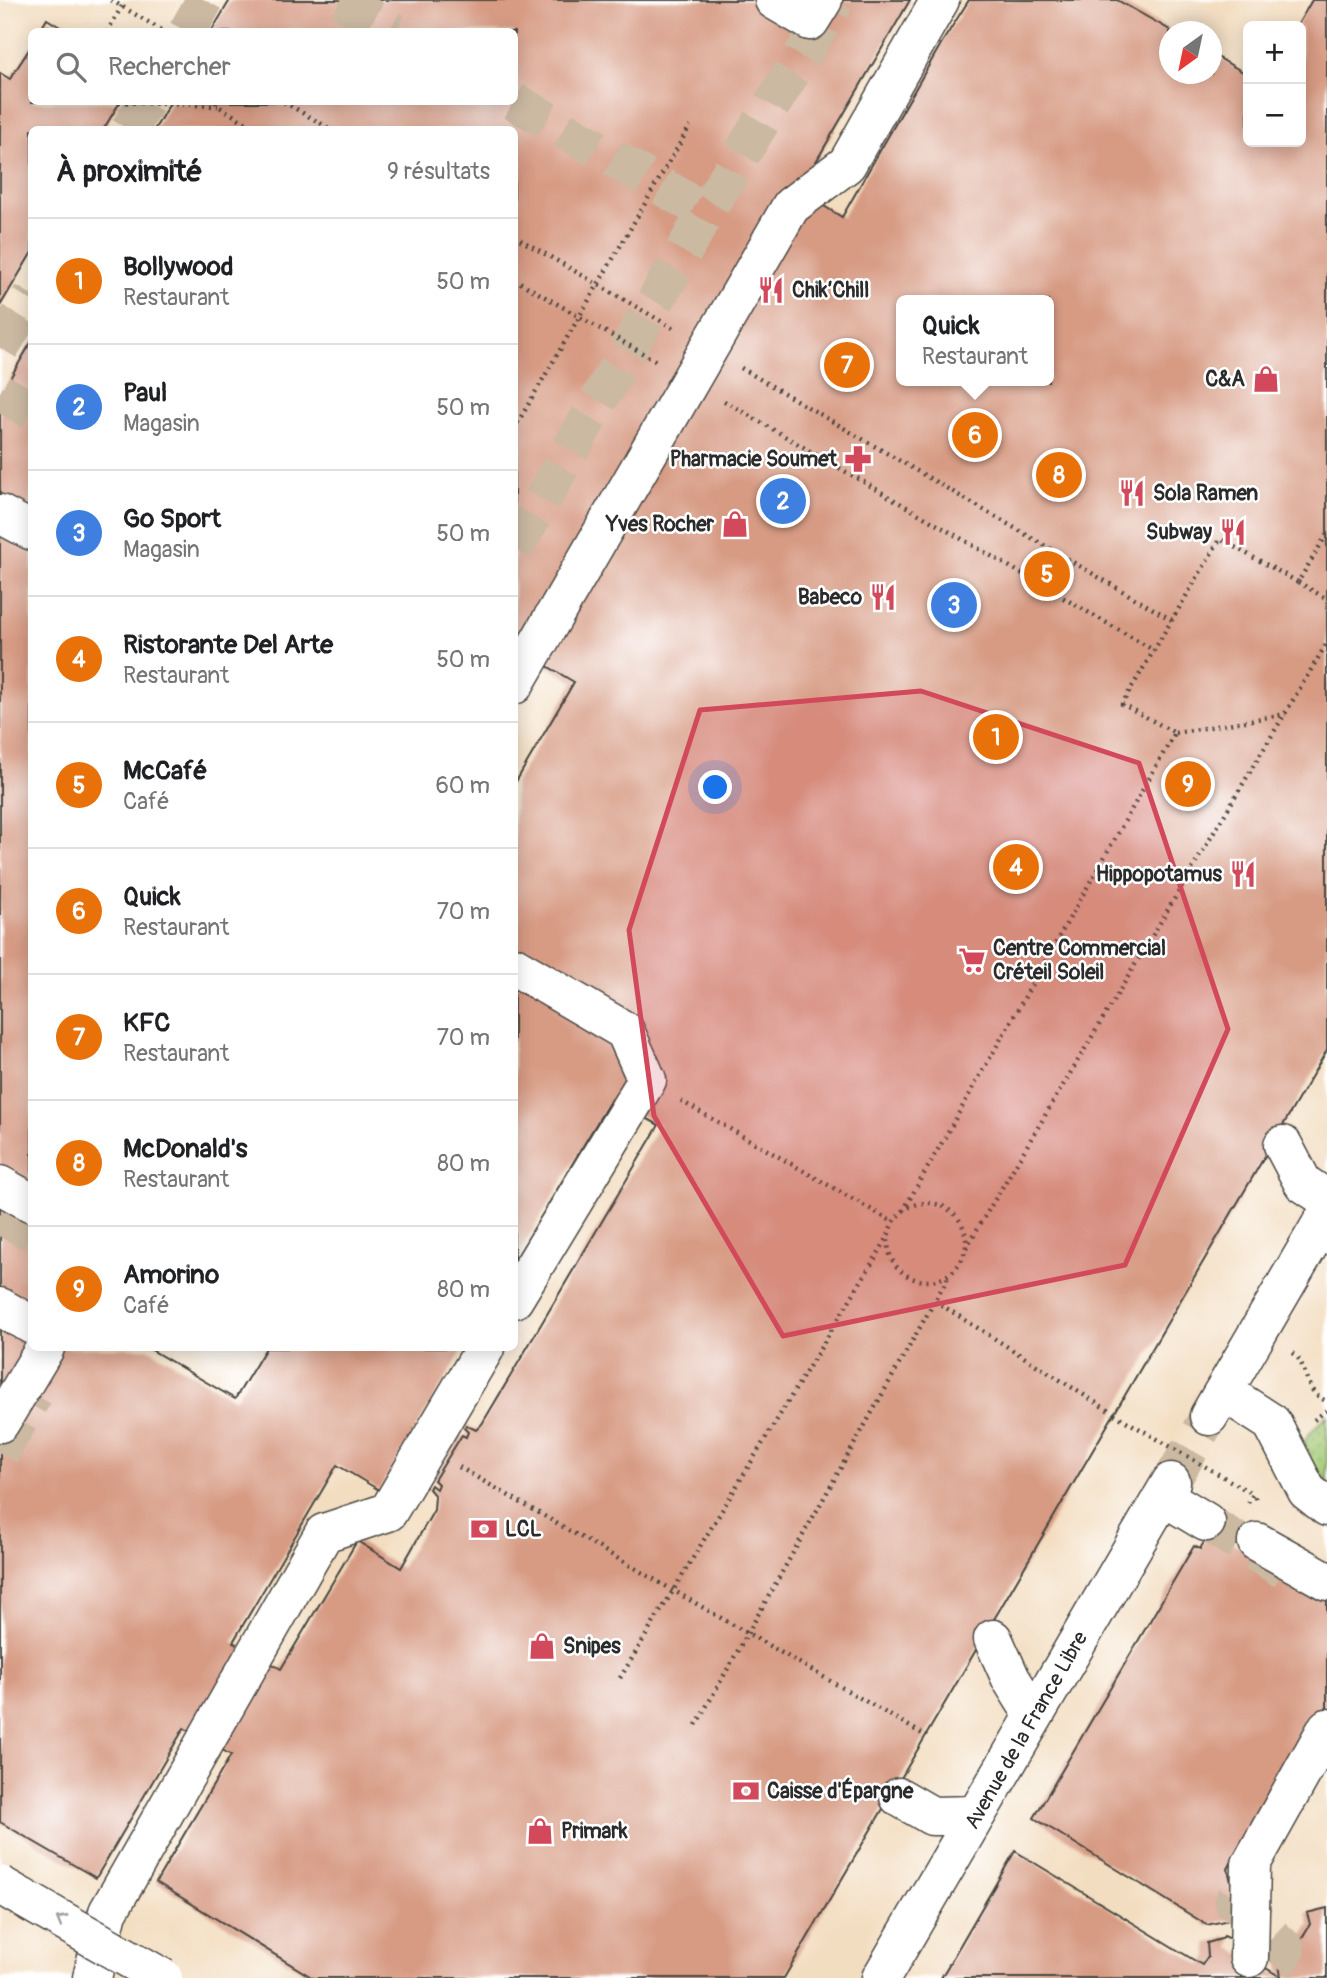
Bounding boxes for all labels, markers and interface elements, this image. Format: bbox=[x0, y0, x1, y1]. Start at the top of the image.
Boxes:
north arrow bbox=[1159, 21, 1222, 84]
map controls bbox=[1243, 21, 1306, 147]
button: + bbox=[1243, 21, 1306, 84]
search box bbox=[28, 28, 518, 105]
icon: search bbox=[52, 48, 90, 86]
text: Rechercher bbox=[108, 51, 231, 83]
button: − bbox=[1243, 84, 1306, 147]
text: À proximité bbox=[56, 153, 202, 190]
text: 9 résultats bbox=[387, 157, 490, 186]
text: Bollywood bbox=[123, 251, 233, 283]
text: 1 bbox=[75, 267, 84, 296]
text: 50 m bbox=[436, 267, 490, 296]
restaurant icon: Chik’Chill bbox=[756, 275, 786, 305]
place label: Chik’Chill bbox=[792, 277, 869, 304]
text: Restaurant bbox=[123, 283, 229, 312]
popup bbox=[896, 295, 1054, 386]
text: Quick bbox=[922, 310, 980, 342]
pin: 7 bbox=[824, 339, 870, 391]
text: Restaurant bbox=[922, 342, 1028, 371]
shop icon: C&A bbox=[1251, 364, 1281, 394]
place label: C&A bbox=[1205, 366, 1245, 393]
text: Paul bbox=[123, 377, 167, 409]
text: 2 bbox=[73, 393, 85, 422]
text: 50 m bbox=[436, 393, 490, 422]
text: Magasin bbox=[123, 409, 200, 438]
pin: 6 bbox=[952, 409, 998, 461]
pharmacy icon: Pharmacie Soumet bbox=[843, 444, 873, 474]
place label: Pharmacie Soumet bbox=[670, 446, 838, 473]
pin: 8 bbox=[1036, 449, 1082, 501]
pin: 2 bbox=[760, 475, 806, 527]
restaurant icon: Sola Ramen bbox=[1117, 478, 1147, 508]
place label: Sola Ramen bbox=[1153, 480, 1258, 507]
text: Go Sport bbox=[123, 503, 221, 535]
shop icon: Yves Rocher bbox=[720, 509, 750, 539]
place label: Yves Rocher bbox=[605, 511, 714, 538]
restaurant icon: Subway bbox=[1218, 517, 1248, 547]
text: 3 bbox=[73, 519, 85, 548]
text: 50 m bbox=[436, 519, 490, 548]
place label: Subway bbox=[1146, 519, 1212, 546]
text: Magasin bbox=[123, 535, 200, 564]
pin: 5 bbox=[1024, 548, 1070, 600]
pin: 3 bbox=[931, 579, 977, 631]
restaurant icon: Babeco bbox=[868, 582, 898, 612]
place label: Babeco bbox=[798, 584, 863, 611]
text: Ristorante Del Arte bbox=[123, 629, 333, 661]
text: 4 bbox=[72, 645, 86, 674]
text: 50 m bbox=[436, 645, 490, 674]
text: Restaurant bbox=[123, 661, 229, 690]
pin: 1 bbox=[973, 711, 1019, 763]
text: McCafé bbox=[123, 755, 207, 787]
pin: 9 bbox=[1165, 758, 1211, 810]
your location bbox=[698, 770, 732, 804]
text: 5 bbox=[73, 771, 85, 800]
text: 60 m bbox=[435, 771, 490, 800]
text: Café bbox=[123, 787, 169, 816]
pin: 4 bbox=[993, 841, 1039, 893]
restaurant icon: Hippopotamus bbox=[1228, 859, 1258, 889]
place label: Hippopotamus bbox=[1096, 861, 1223, 888]
text: Quick bbox=[123, 881, 181, 913]
text: 6 bbox=[72, 897, 86, 926]
text: 70 m bbox=[437, 897, 490, 926]
text: Restaurant bbox=[123, 913, 229, 942]
place label: Centre Commercial Créteil Soleil bbox=[993, 935, 1166, 986]
supermarket icon: Centre Commercial Créteil Soleil bbox=[957, 945, 987, 975]
text: KFC bbox=[123, 1007, 170, 1039]
text: 7 bbox=[73, 1023, 85, 1052]
text: 70 m bbox=[437, 1023, 490, 1052]
text: Restaurant bbox=[123, 1039, 229, 1068]
text: McDonald's bbox=[123, 1133, 247, 1165]
text: 8 bbox=[73, 1149, 85, 1178]
text: 80 m bbox=[437, 1149, 490, 1178]
text: Restaurant bbox=[123, 1165, 229, 1194]
text: Amorino bbox=[123, 1259, 219, 1291]
text: 9 bbox=[73, 1275, 85, 1304]
text: 80 m bbox=[437, 1275, 490, 1304]
text: Café bbox=[123, 1291, 169, 1320]
bank icon: LCL bbox=[469, 1514, 499, 1544]
place label: LCL bbox=[505, 1516, 542, 1543]
street label: Avenue de la France Libre bbox=[959, 1626, 1094, 1834]
shop icon: Snipes bbox=[527, 1631, 557, 1661]
place label: Snipes bbox=[563, 1633, 621, 1660]
bank icon: Caisse d'Épargne bbox=[731, 1776, 761, 1806]
place label: Caisse d'Épargne bbox=[767, 1777, 914, 1805]
shop icon: Primark bbox=[525, 1816, 555, 1846]
place label: Primark bbox=[561, 1818, 628, 1845]
one-way arrow bbox=[56, 1915, 69, 1928]

